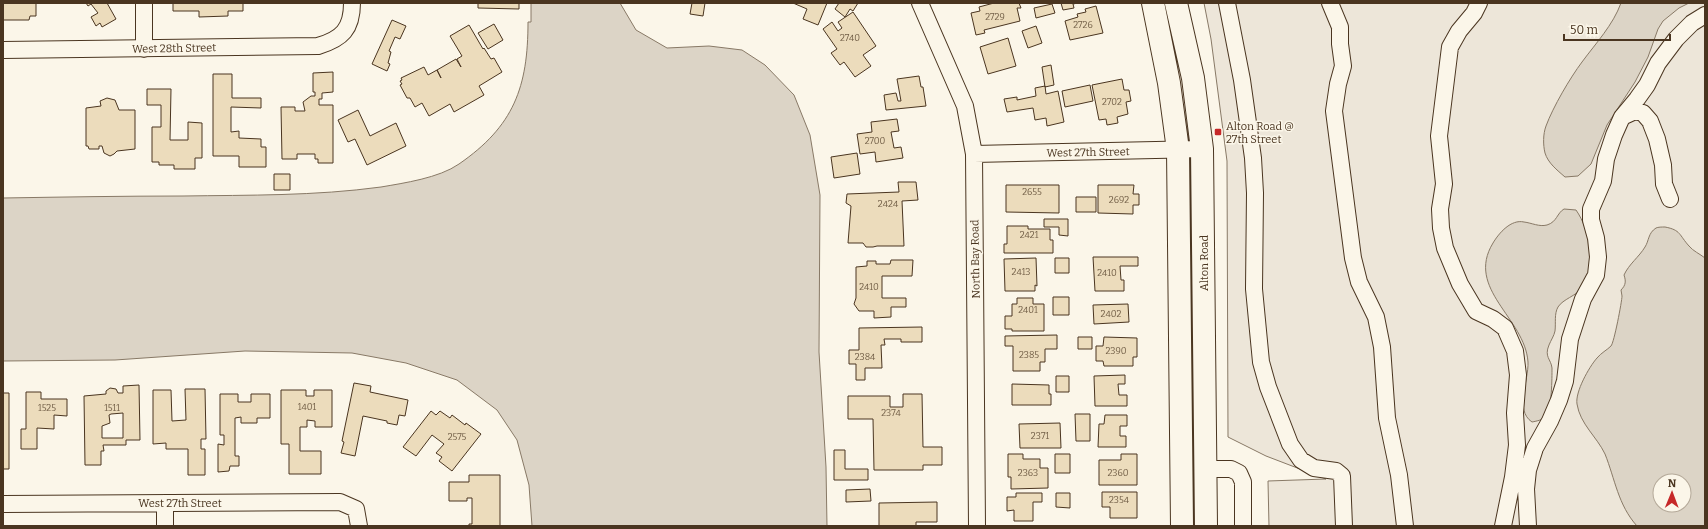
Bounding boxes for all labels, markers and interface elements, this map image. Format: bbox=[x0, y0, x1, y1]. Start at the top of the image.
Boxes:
house number: 2729 bbox=[985, 12, 1005, 22]
scale bar bbox=[1564, 16, 1670, 42]
house number: 2726 bbox=[1073, 20, 1093, 30]
text: 50 m bbox=[1570, 23, 1599, 37]
house number: 2740 bbox=[840, 33, 860, 43]
street label: West 28th Street bbox=[132, 41, 216, 56]
house number: 2702 bbox=[1102, 97, 1122, 107]
place label: Alton Road @ 27th Street bbox=[1226, 120, 1294, 146]
marker: Alton Road @ 27th Street bbox=[1213, 127, 1223, 137]
house number: 2700 bbox=[865, 136, 886, 146]
street label: West 27th Street bbox=[1046, 145, 1130, 160]
house number: 2655 bbox=[1022, 187, 1042, 197]
house number: 2692 bbox=[1109, 195, 1129, 205]
house number: 2424 bbox=[878, 199, 899, 209]
street label: North Bay Road bbox=[968, 219, 983, 299]
house number: 2421 bbox=[1020, 230, 1039, 240]
street label: Alton Road bbox=[1198, 235, 1211, 291]
house number: 2413 bbox=[1012, 267, 1030, 277]
house number: 2410 bbox=[1097, 268, 1117, 278]
house number: 2410 bbox=[859, 282, 879, 292]
house number: 2401 bbox=[1018, 305, 1038, 315]
house number: 2402 bbox=[1101, 309, 1122, 319]
house number: 2390 bbox=[1105, 346, 1127, 356]
house number: 2385 bbox=[1019, 350, 1039, 360]
house number: 2384 bbox=[855, 352, 876, 362]
house number: 1401 bbox=[298, 402, 316, 412]
house number: 1525 bbox=[38, 403, 56, 413]
house number: 1511 bbox=[104, 403, 120, 413]
house number: 2374 bbox=[881, 408, 902, 418]
house number: 2371 bbox=[1031, 431, 1049, 441]
house number: 2575 bbox=[448, 432, 467, 442]
house number: 2363 bbox=[1018, 468, 1038, 478]
house number: 2360 bbox=[1107, 468, 1129, 478]
north arrow bbox=[1652, 473, 1692, 513]
text: N bbox=[1668, 477, 1677, 490]
house number: 2354 bbox=[1109, 495, 1130, 505]
street label: West 27th Street bbox=[138, 497, 222, 510]

